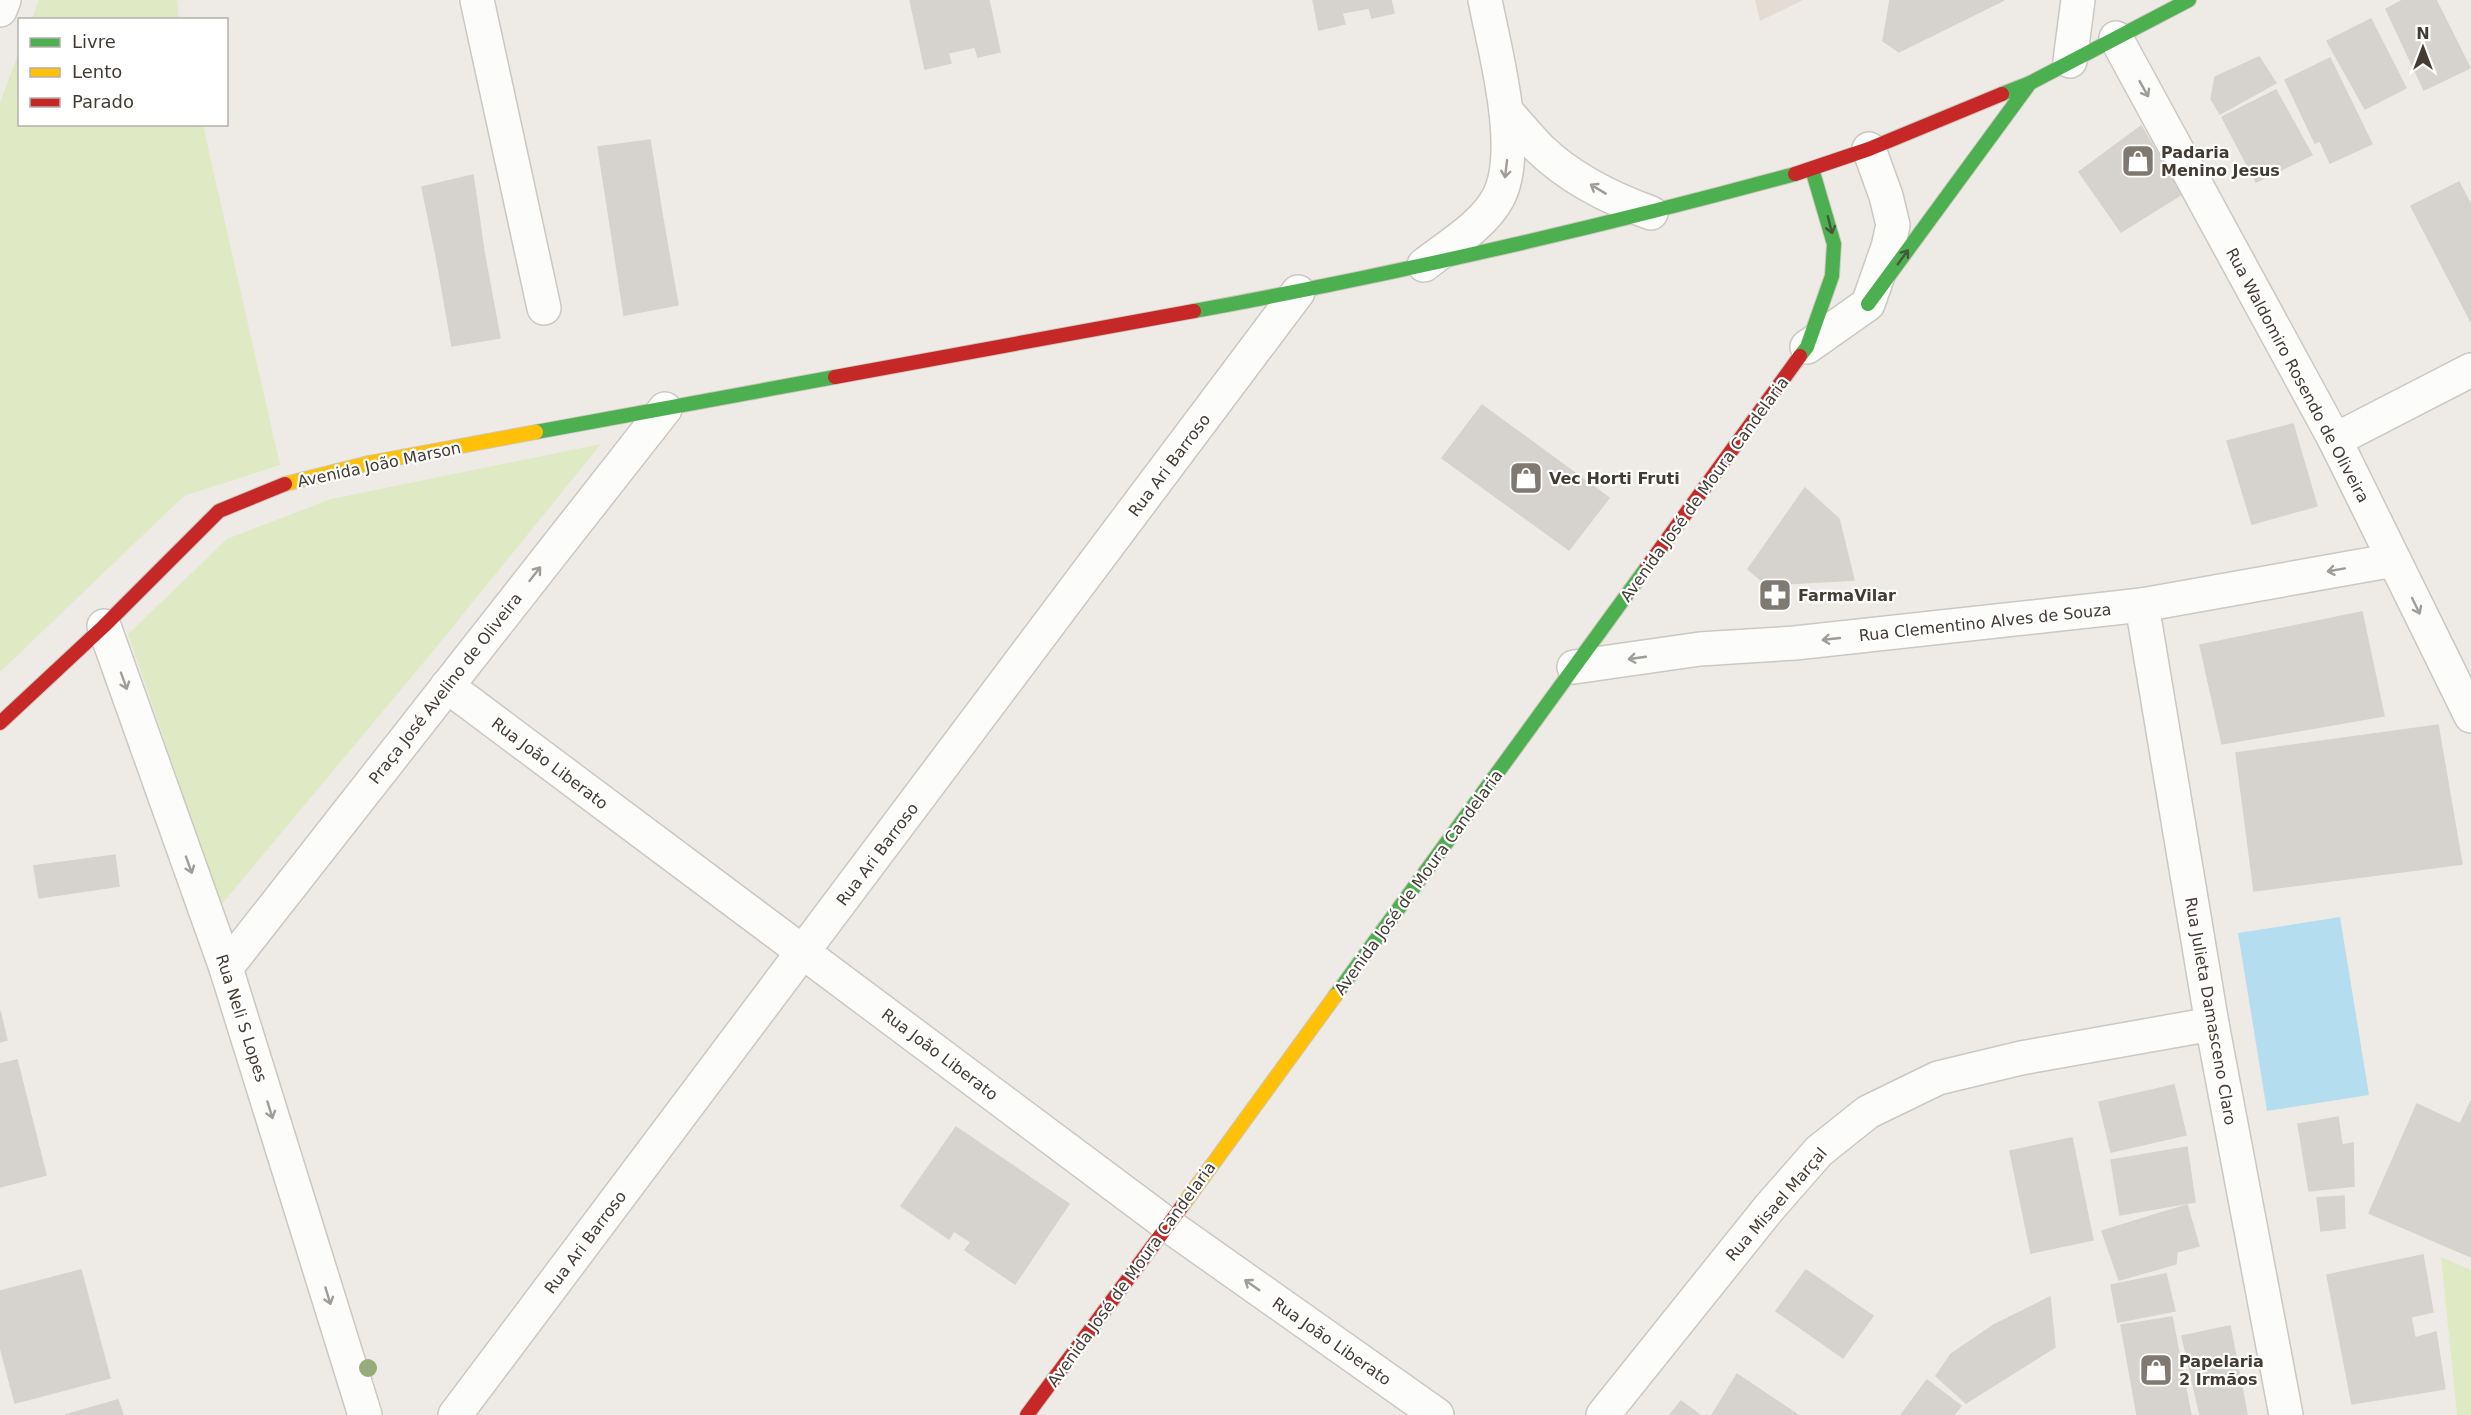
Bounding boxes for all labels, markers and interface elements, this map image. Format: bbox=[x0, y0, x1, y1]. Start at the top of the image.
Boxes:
legend bbox=[18, 18, 228, 126]
north arrow bbox=[2393, 18, 2453, 78]
text: N bbox=[2416, 24, 2430, 43]
text: Livre bbox=[72, 31, 116, 52]
text: Lento bbox=[72, 61, 122, 82]
one-way arrow bbox=[2139, 80, 2150, 98]
text: Parado bbox=[72, 91, 134, 112]
shop icon: Padaria Menino Jesus bbox=[2120, 143, 2156, 179]
place label: Padaria Menino Jesus bbox=[2161, 143, 2280, 180]
one-way arrow bbox=[1501, 159, 1512, 178]
one-way arrow bbox=[1590, 183, 1607, 195]
one-way arrow bbox=[1824, 215, 1836, 234]
street label: Rua Waldomiro Rosendo de Oliveira bbox=[2222, 245, 2373, 506]
one-way arrow bbox=[1896, 249, 1909, 265]
street label: Avenida José de Moura Candelaria bbox=[1616, 373, 1792, 605]
street label: Rua Ari Barroso bbox=[1125, 410, 1214, 520]
street label: Avenida João Marson bbox=[296, 438, 463, 491]
shop icon: Vec Horti Fruti bbox=[1508, 460, 1544, 496]
place label: Vec Horti Fruti bbox=[1549, 469, 1680, 488]
one-way arrow bbox=[2327, 565, 2347, 576]
one-way arrow bbox=[528, 566, 541, 582]
pharmacy icon: FarmaVilar bbox=[1757, 577, 1793, 613]
place label: FarmaVilar bbox=[1798, 586, 1896, 605]
street label: Praça José Avelino de Oliveira bbox=[365, 589, 526, 788]
one-way arrow bbox=[2411, 596, 2423, 614]
street label: Rua Clementino Alves de Souza bbox=[1858, 600, 2112, 645]
one-way arrow bbox=[1822, 634, 1842, 645]
one-way arrow bbox=[1628, 653, 1648, 664]
one-way arrow bbox=[119, 671, 130, 690]
street label: Rua João Liberato bbox=[488, 714, 611, 813]
street label: Avenida José de Moura Candelaria bbox=[1330, 766, 1506, 998]
street label: Rua Ari Barroso bbox=[833, 799, 922, 909]
one-way arrow bbox=[185, 855, 196, 874]
street label: Rua Julieta Damasceno Claro bbox=[2181, 896, 2240, 1127]
street label: Rua Neli S Lopes bbox=[212, 952, 271, 1084]
street label: Rua João Liberato bbox=[878, 1005, 1001, 1104]
one-way arrow bbox=[266, 1100, 277, 1119]
street label: Rua Misael Marçal bbox=[1722, 1144, 1831, 1265]
street label: Avenida José de Moura Candelaria bbox=[1043, 1158, 1219, 1390]
street label: Rua Ari Barroso bbox=[541, 1187, 630, 1297]
one-way arrow bbox=[1244, 1278, 1260, 1291]
one-way arrow bbox=[323, 1286, 334, 1305]
street label: Rua João Liberato bbox=[1269, 1293, 1395, 1389]
shop icon: Papelaria 2 Irmãos bbox=[2138, 1352, 2174, 1388]
place label: Papelaria 2 Irmãos bbox=[2179, 1352, 2264, 1389]

